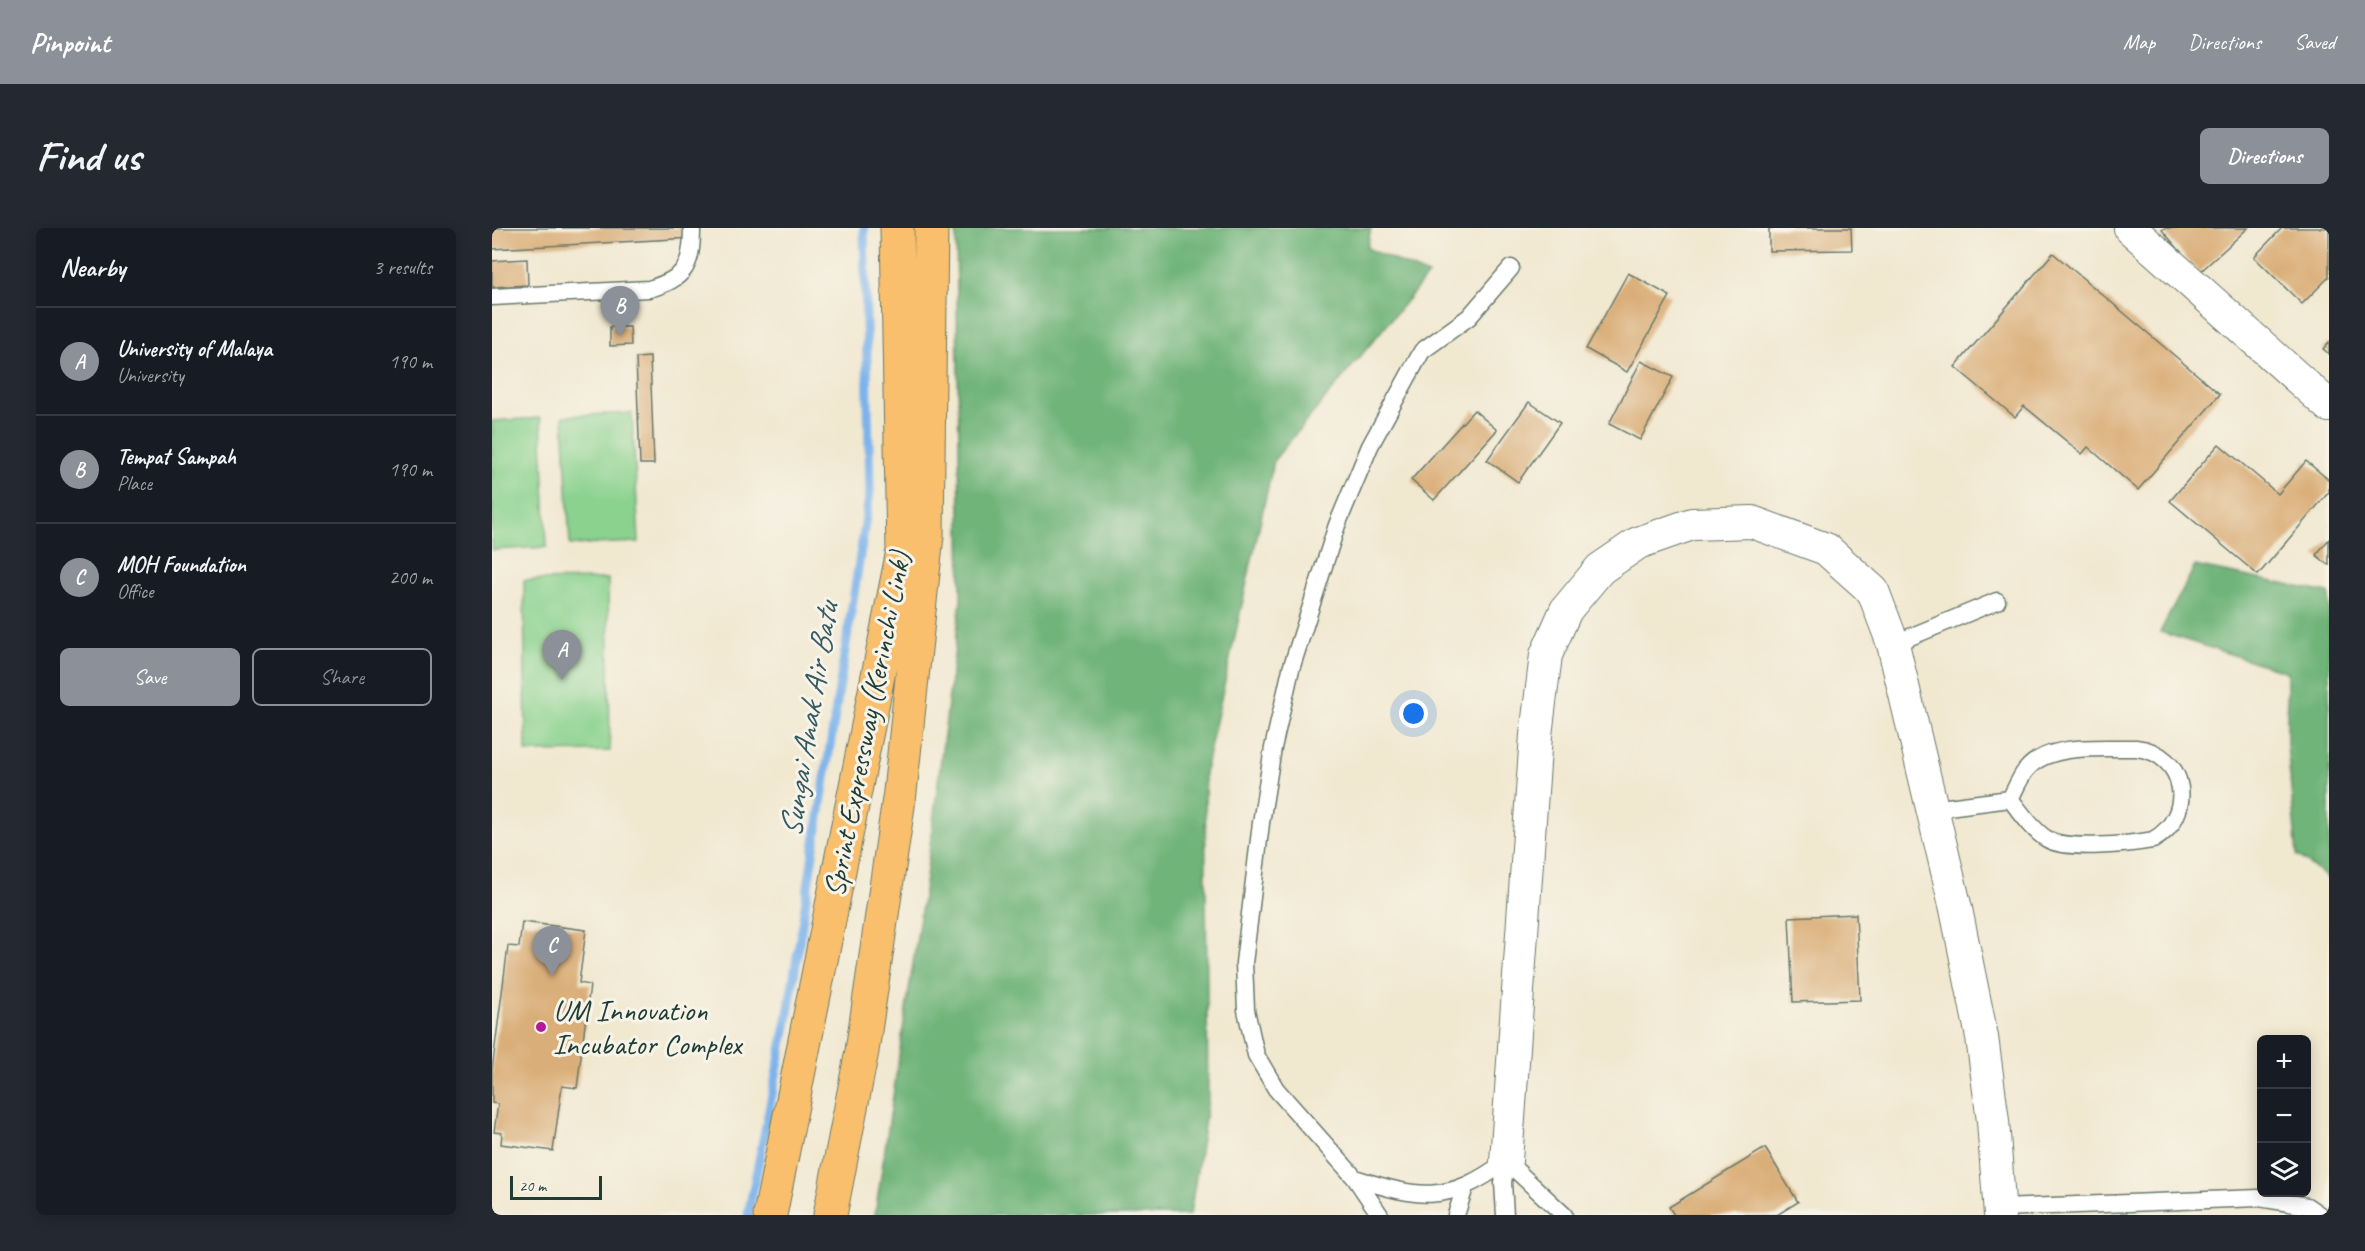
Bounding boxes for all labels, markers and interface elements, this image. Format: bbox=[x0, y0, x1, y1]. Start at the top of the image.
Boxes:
text: Pinpoint bbox=[30, 25, 110, 60]
text: Map bbox=[2123, 29, 2155, 55]
text: Directions bbox=[2188, 29, 2261, 55]
text: Saved bbox=[2294, 29, 2335, 55]
button: Directions bbox=[2200, 128, 2329, 184]
text: Find us bbox=[36, 130, 141, 183]
text: Nearby bbox=[60, 251, 125, 284]
text: 3 results bbox=[373, 255, 432, 280]
pin: B bbox=[600, 286, 640, 336]
text: University of Malaya bbox=[117, 335, 272, 363]
text: A bbox=[74, 349, 85, 374]
text: 190 m bbox=[389, 349, 432, 374]
text: University bbox=[117, 363, 184, 388]
text: Tempat Sampah bbox=[117, 443, 236, 471]
text: B bbox=[74, 457, 85, 482]
text: 190 m bbox=[389, 457, 432, 482]
text: Place bbox=[117, 471, 152, 496]
street label: Sprint Expressway (Kerinchi Link) bbox=[815, 546, 920, 900]
text: MOH Foundation bbox=[117, 551, 246, 579]
text: C bbox=[75, 565, 84, 590]
text: 200 m bbox=[389, 565, 432, 590]
text: Office bbox=[117, 579, 154, 604]
water label: Sungai Anak Air Batu bbox=[770, 595, 848, 840]
pin: A bbox=[542, 630, 582, 680]
button: Save bbox=[60, 648, 240, 706]
button: Share bbox=[252, 648, 432, 706]
your location bbox=[1399, 699, 1428, 728]
pin: C bbox=[532, 926, 572, 976]
place label: UM Innovation Incubator Complex bbox=[553, 991, 744, 1063]
marker: UM Innovation Incubator Complex bbox=[534, 1020, 548, 1034]
map controls bbox=[2257, 1035, 2311, 1197]
button: + bbox=[2257, 1035, 2311, 1089]
button: − bbox=[2257, 1089, 2311, 1143]
button: layers bbox=[2257, 1143, 2311, 1197]
scale bar bbox=[510, 1173, 602, 1200]
text: 20 m bbox=[519, 1176, 546, 1196]

